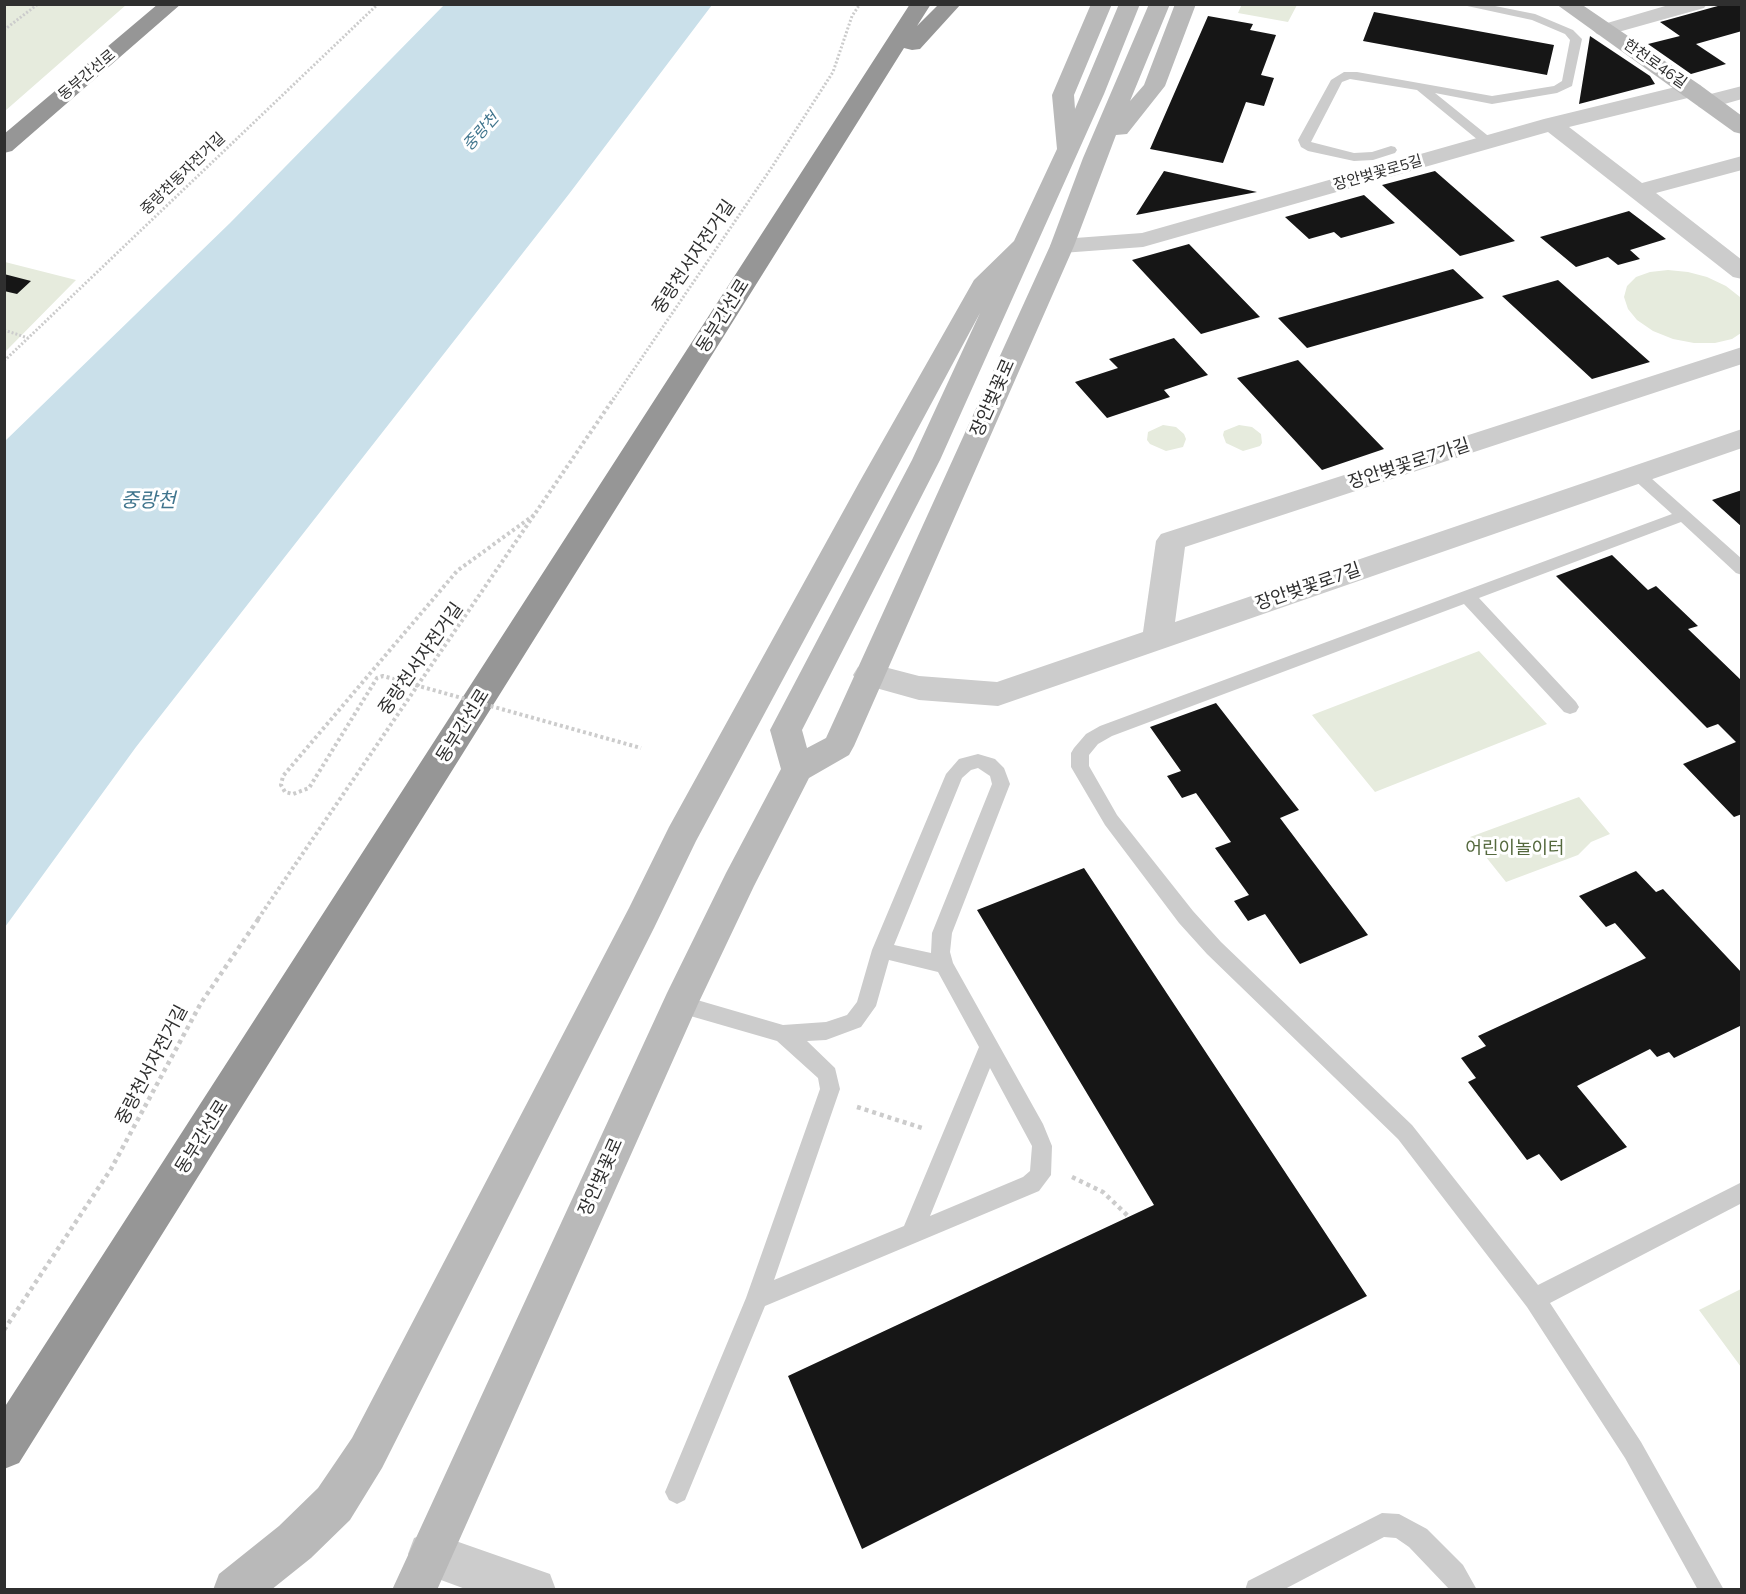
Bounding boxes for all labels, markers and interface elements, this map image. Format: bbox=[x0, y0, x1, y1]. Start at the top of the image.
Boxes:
street label: 한천로46길 bbox=[1620, 36, 1690, 92]
street label: 동부간선로 bbox=[55, 46, 119, 104]
water label: 중랑천 bbox=[459, 109, 503, 155]
street label: 중랑천동자전거길 bbox=[137, 129, 229, 219]
street label: 장안벚꽃로5길 bbox=[1331, 152, 1425, 194]
street label: 중랑천서자전거길 bbox=[648, 196, 740, 318]
street label: 동부간선로 bbox=[692, 275, 754, 357]
street label: 장안벚꽃로 bbox=[966, 356, 1020, 440]
street label: 장안벚꽃로7가길 bbox=[1345, 434, 1473, 494]
water label: 중랑천 bbox=[120, 489, 176, 513]
street label: 장안벚꽃로7길 bbox=[1252, 559, 1364, 615]
street label: 중랑천서자전거길 bbox=[374, 599, 468, 719]
street label: 동부간선로 bbox=[432, 685, 494, 767]
park label: 어린이놀이터 bbox=[1465, 838, 1565, 860]
street label: 중랑천서자전거길 bbox=[111, 1001, 193, 1129]
street label: 동부간선로 bbox=[171, 1096, 233, 1178]
street label: 장안벚꽃로 bbox=[574, 1135, 628, 1219]

